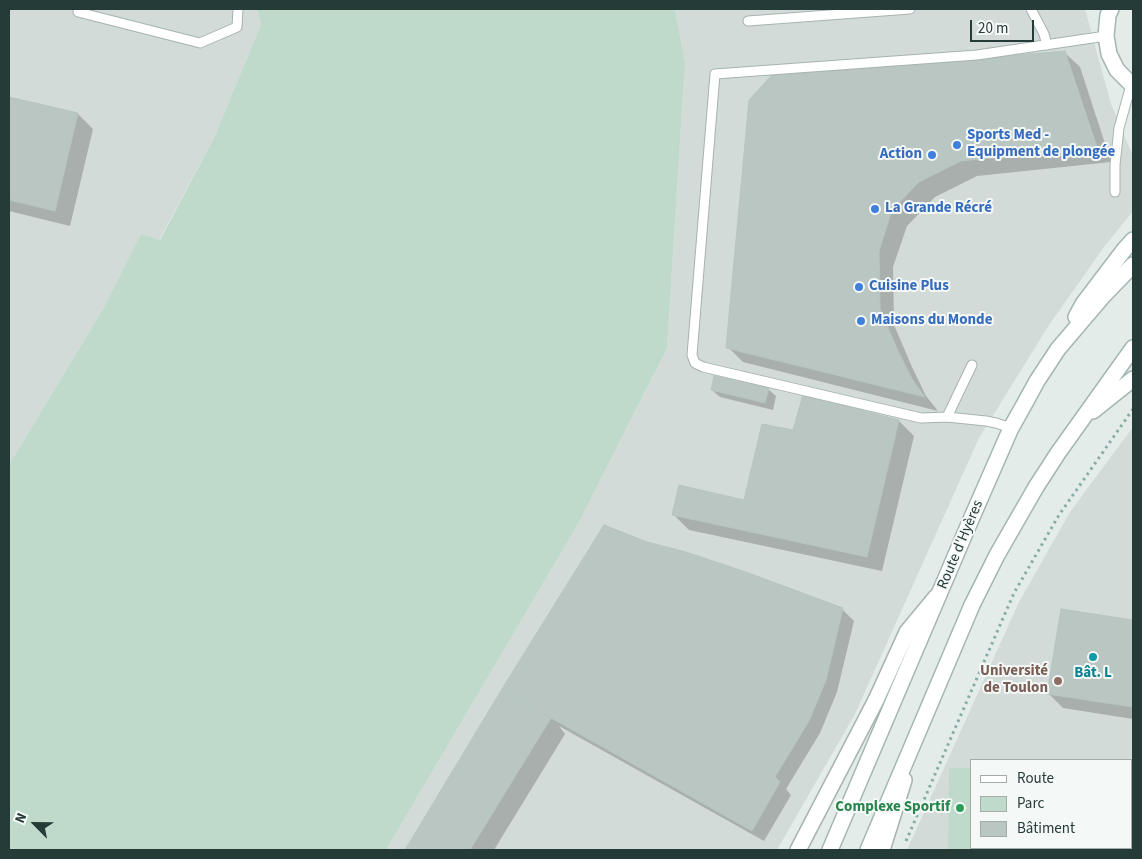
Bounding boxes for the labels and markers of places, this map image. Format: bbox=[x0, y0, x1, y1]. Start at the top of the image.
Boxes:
place label: Sports Med - Equipment de plongée bbox=[967, 127, 1115, 162]
marker: Sports Med - Equipment de plongée bbox=[951, 139, 963, 151]
place label: Action bbox=[880, 146, 922, 164]
marker: Action bbox=[926, 149, 938, 161]
place label: La Grande Récré bbox=[885, 200, 992, 218]
marker: La Grande Récré bbox=[869, 203, 881, 215]
place label: Cuisine Plus bbox=[869, 278, 949, 296]
marker: Cuisine Plus bbox=[853, 281, 865, 293]
place label: Maisons du Monde bbox=[871, 312, 992, 330]
marker: Maisons du Monde bbox=[855, 315, 867, 327]
marker: Bât. L bbox=[1087, 651, 1099, 663]
place label: Université de Toulon bbox=[980, 663, 1048, 698]
place label: Bât. L bbox=[1074, 665, 1112, 683]
marker: Université de Toulon bbox=[1052, 675, 1064, 687]
place label: Complexe Sportif bbox=[835, 799, 950, 817]
marker: Complexe Sportif bbox=[954, 802, 966, 814]

